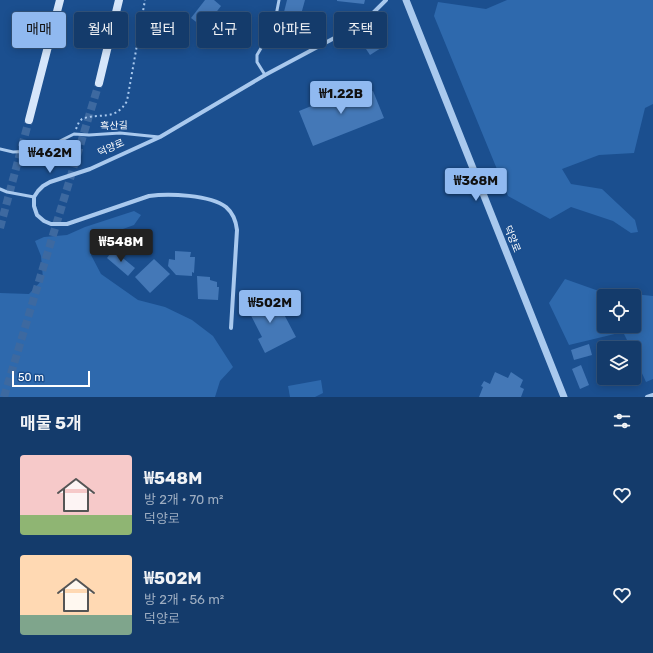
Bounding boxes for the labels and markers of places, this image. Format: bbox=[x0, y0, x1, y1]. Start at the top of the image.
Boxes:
pin: ₩1.22B bbox=[308, 81, 374, 115]
pin: ₩462M bbox=[22, 140, 78, 174]
pin: ₩368M bbox=[448, 168, 504, 202]
pin: ₩548M bbox=[93, 229, 149, 263]
pin: ₩502M bbox=[242, 290, 298, 324]

